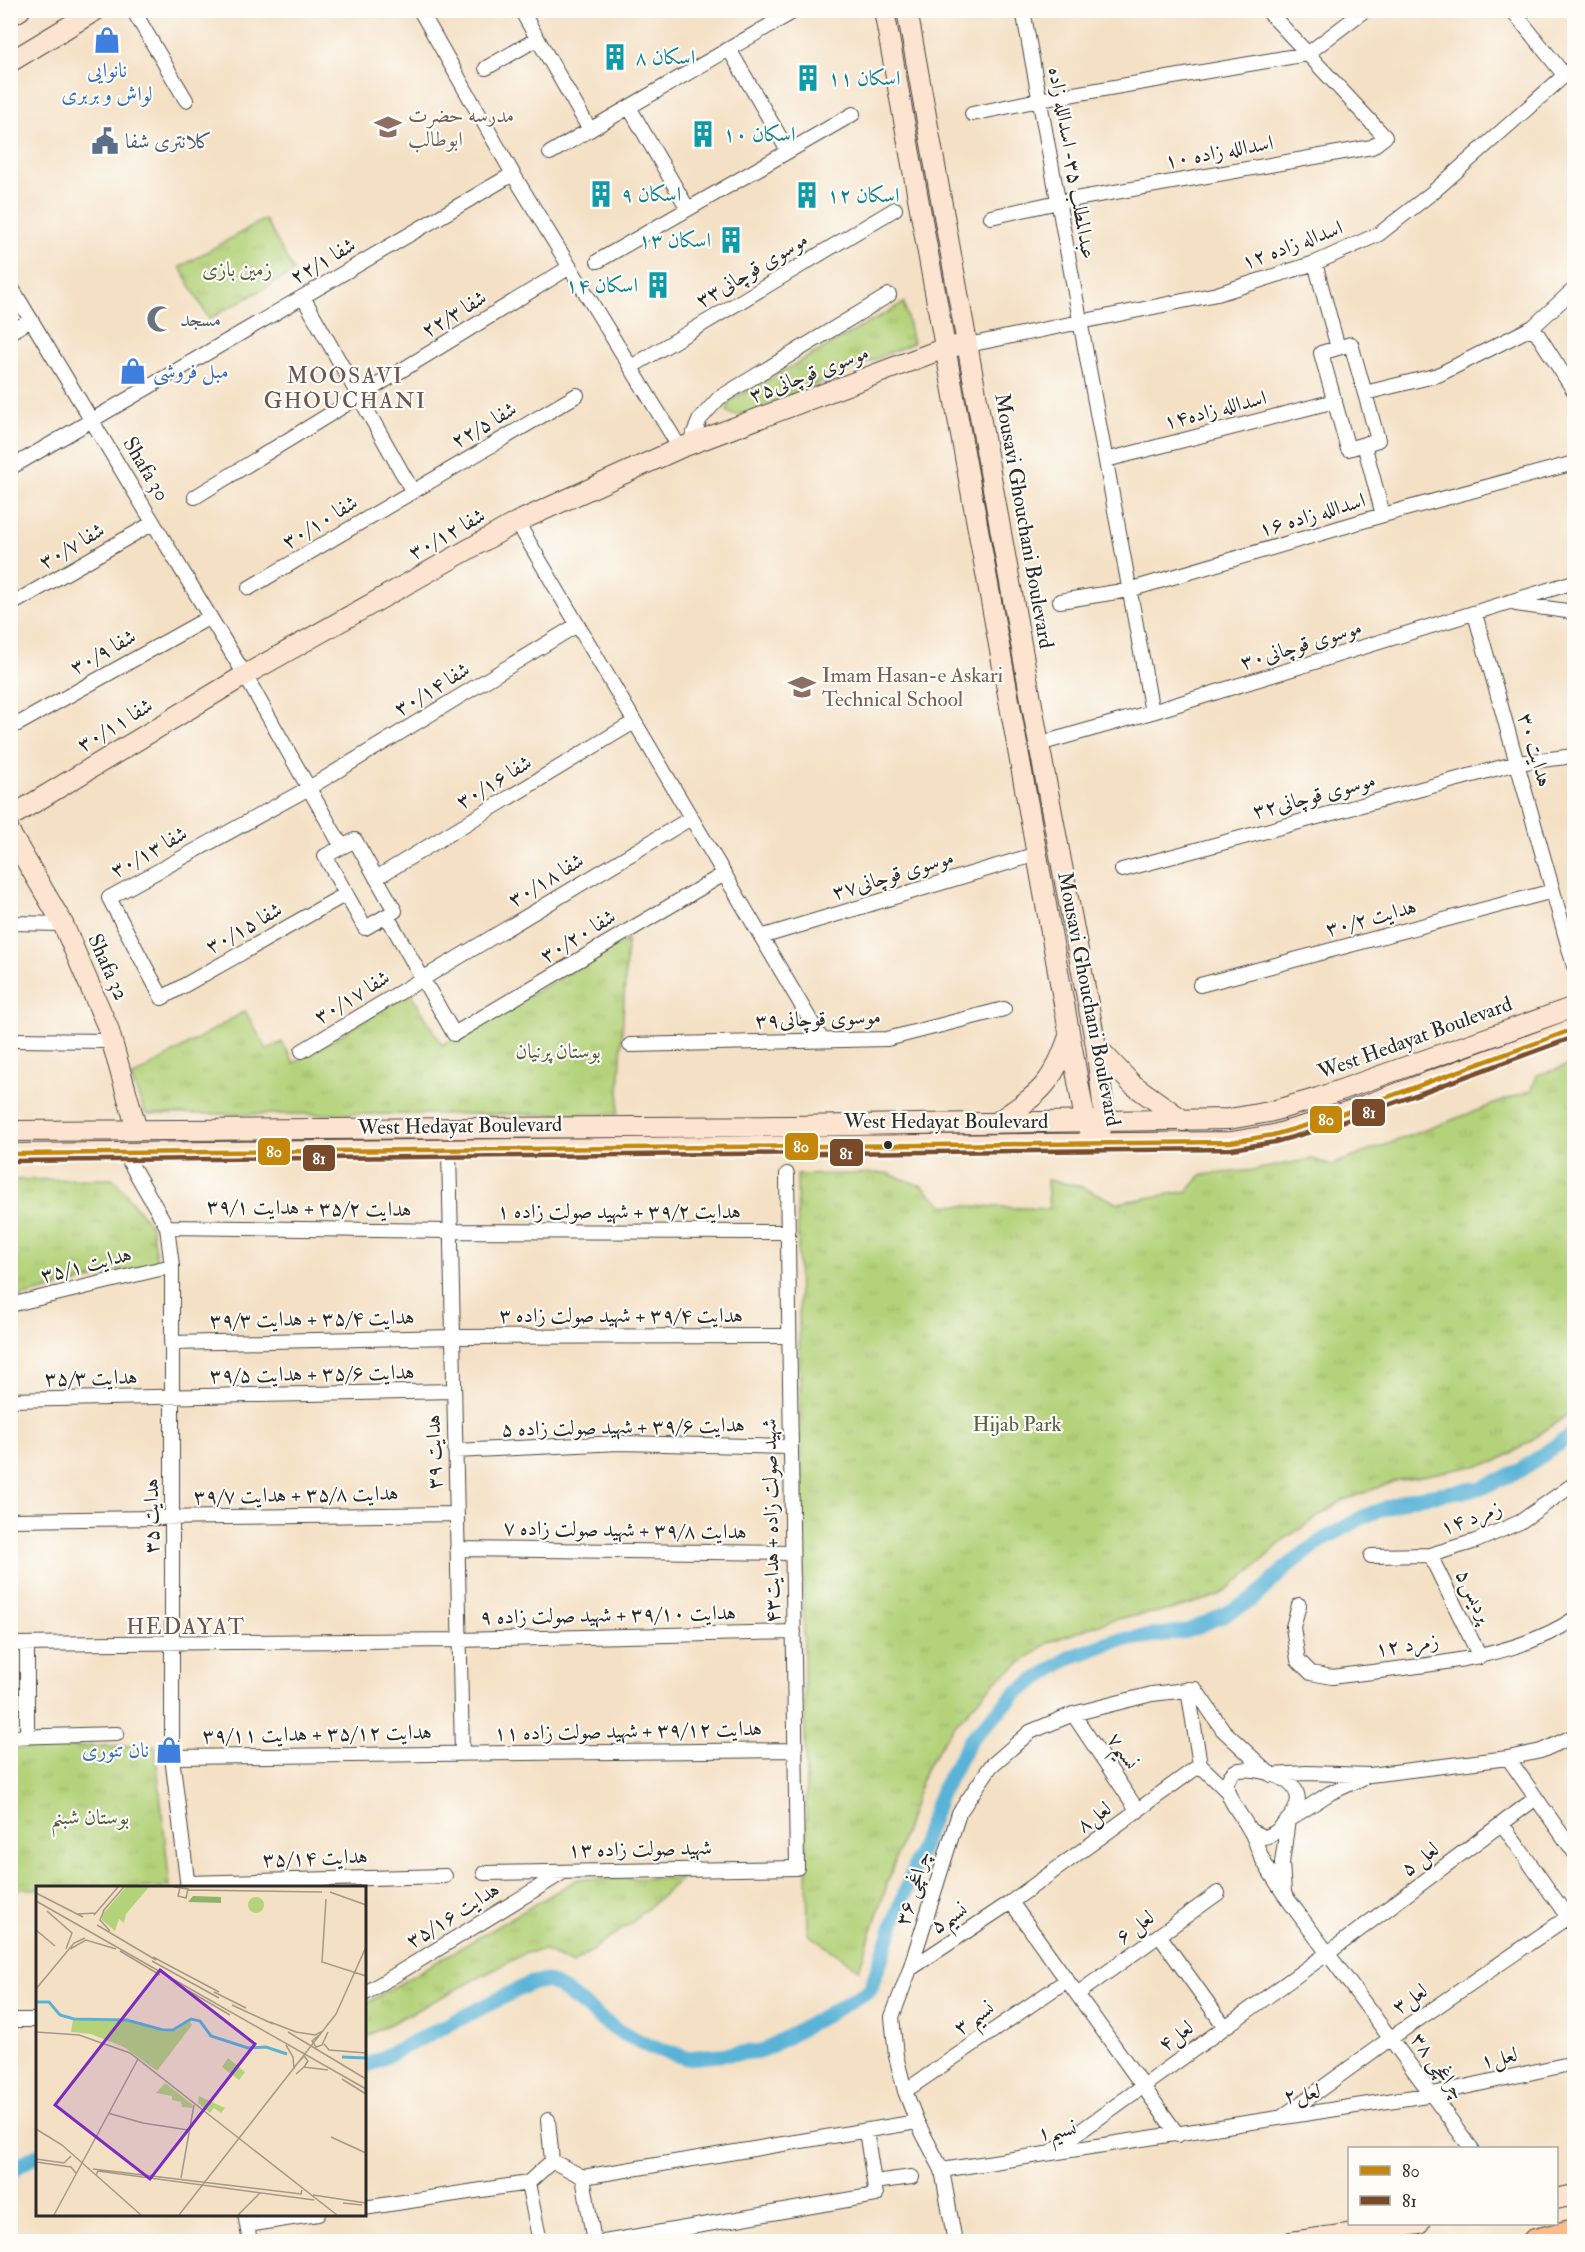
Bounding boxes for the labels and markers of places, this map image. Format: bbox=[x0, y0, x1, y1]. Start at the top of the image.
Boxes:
shop icon: نانوایی لواش و بربری bbox=[92, 25, 122, 55]
building icon: اسکان ۸ bbox=[600, 42, 630, 72]
place label: اسکان ۸ bbox=[635, 44, 695, 71]
place label: نانوایی لواش و بربری bbox=[61, 57, 153, 108]
building icon: اسکان ۱۱ bbox=[793, 63, 823, 93]
place label: اسکان ۱۱ bbox=[828, 65, 901, 92]
place label: مدرسه حضرت ابوطالب bbox=[408, 102, 514, 153]
school or university icon: مدرسه حضرت ابوطالب bbox=[373, 112, 403, 142]
building icon: اسکان ۱۰ bbox=[688, 119, 718, 149]
place label: اسکان ۱۰ bbox=[723, 121, 796, 148]
public building icon: کلانتری شفا bbox=[90, 126, 120, 156]
place label: کلانتری شفا bbox=[125, 128, 212, 155]
building icon: اسکان ۹ bbox=[586, 179, 616, 209]
building icon: اسکان ۱۲ bbox=[792, 180, 822, 210]
place label: اسکان ۹ bbox=[621, 181, 681, 208]
place label: اسکان ۱۲ bbox=[827, 182, 900, 209]
building icon: اسکان ۱۳ bbox=[716, 225, 746, 255]
place label: اسکان ۱۳ bbox=[638, 227, 711, 254]
building icon: اسکان ۱۴ bbox=[643, 270, 673, 300]
place label: اسکان ۱۴ bbox=[565, 272, 638, 299]
mosque icon: مسجد bbox=[145, 304, 175, 334]
place label: مسجد bbox=[180, 306, 221, 333]
shop icon: مبل فروشی bbox=[118, 356, 148, 386]
place label: مبل فروشی bbox=[153, 358, 229, 386]
place label: Imam Hasan-e Askari Technical School bbox=[822, 662, 1004, 713]
school or university icon: Imam Hasan-e Askari Technical School bbox=[787, 672, 817, 702]
unlabelled marker bbox=[882, 1139, 894, 1151]
shop icon: نان تنوری bbox=[154, 1735, 184, 1765]
place label: نان تنوری bbox=[82, 1737, 149, 1764]

